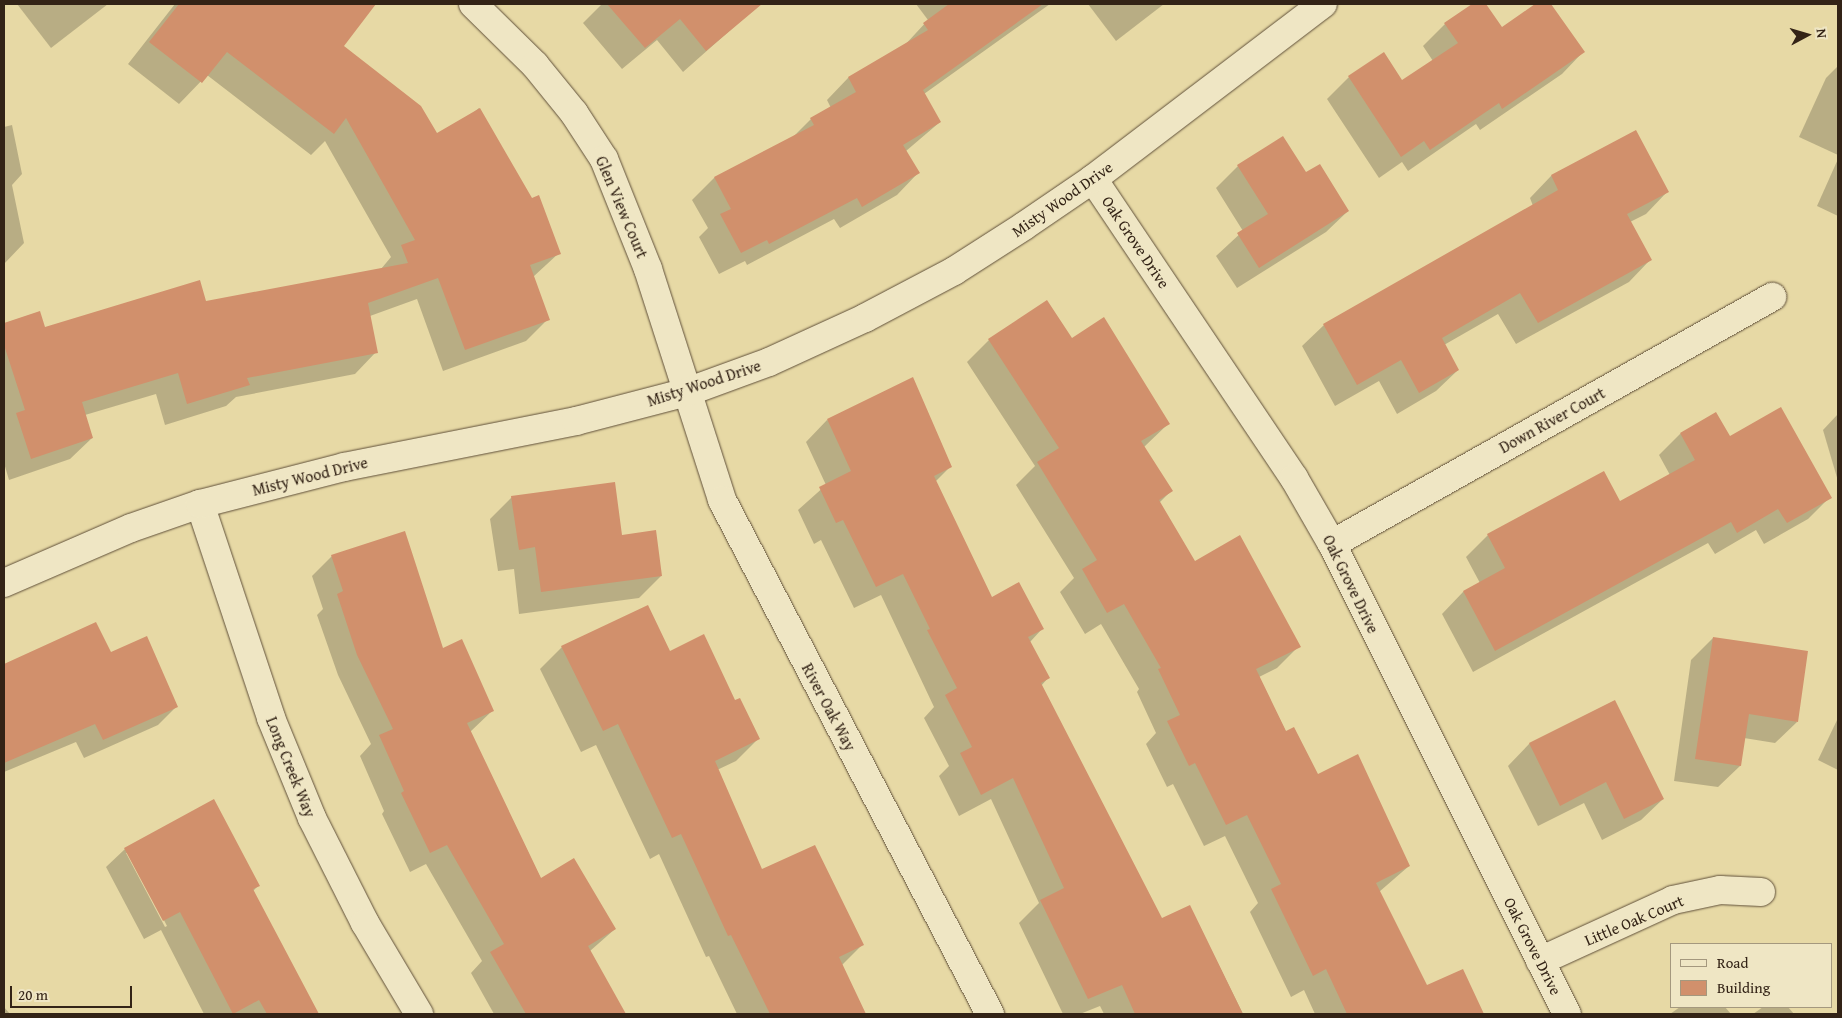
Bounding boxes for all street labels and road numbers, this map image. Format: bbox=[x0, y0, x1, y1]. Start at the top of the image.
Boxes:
street label: Glen View Court bbox=[592, 153, 652, 261]
street label: Misty Wood Drive bbox=[1008, 157, 1116, 241]
street label: Oak Grove Drive bbox=[1098, 192, 1174, 292]
street label: Misty Wood Drive bbox=[645, 356, 763, 410]
street label: Down River Court bbox=[1496, 383, 1608, 457]
street label: Misty Wood Drive bbox=[250, 452, 370, 500]
street label: Oak Grove Drive bbox=[1319, 532, 1383, 636]
street label: River Oak Way bbox=[798, 660, 860, 754]
street label: Long Creek Way bbox=[262, 714, 320, 820]
street label: Little Oak Court bbox=[1582, 890, 1686, 950]
street label: Oak Grove Drive bbox=[1500, 894, 1566, 998]

